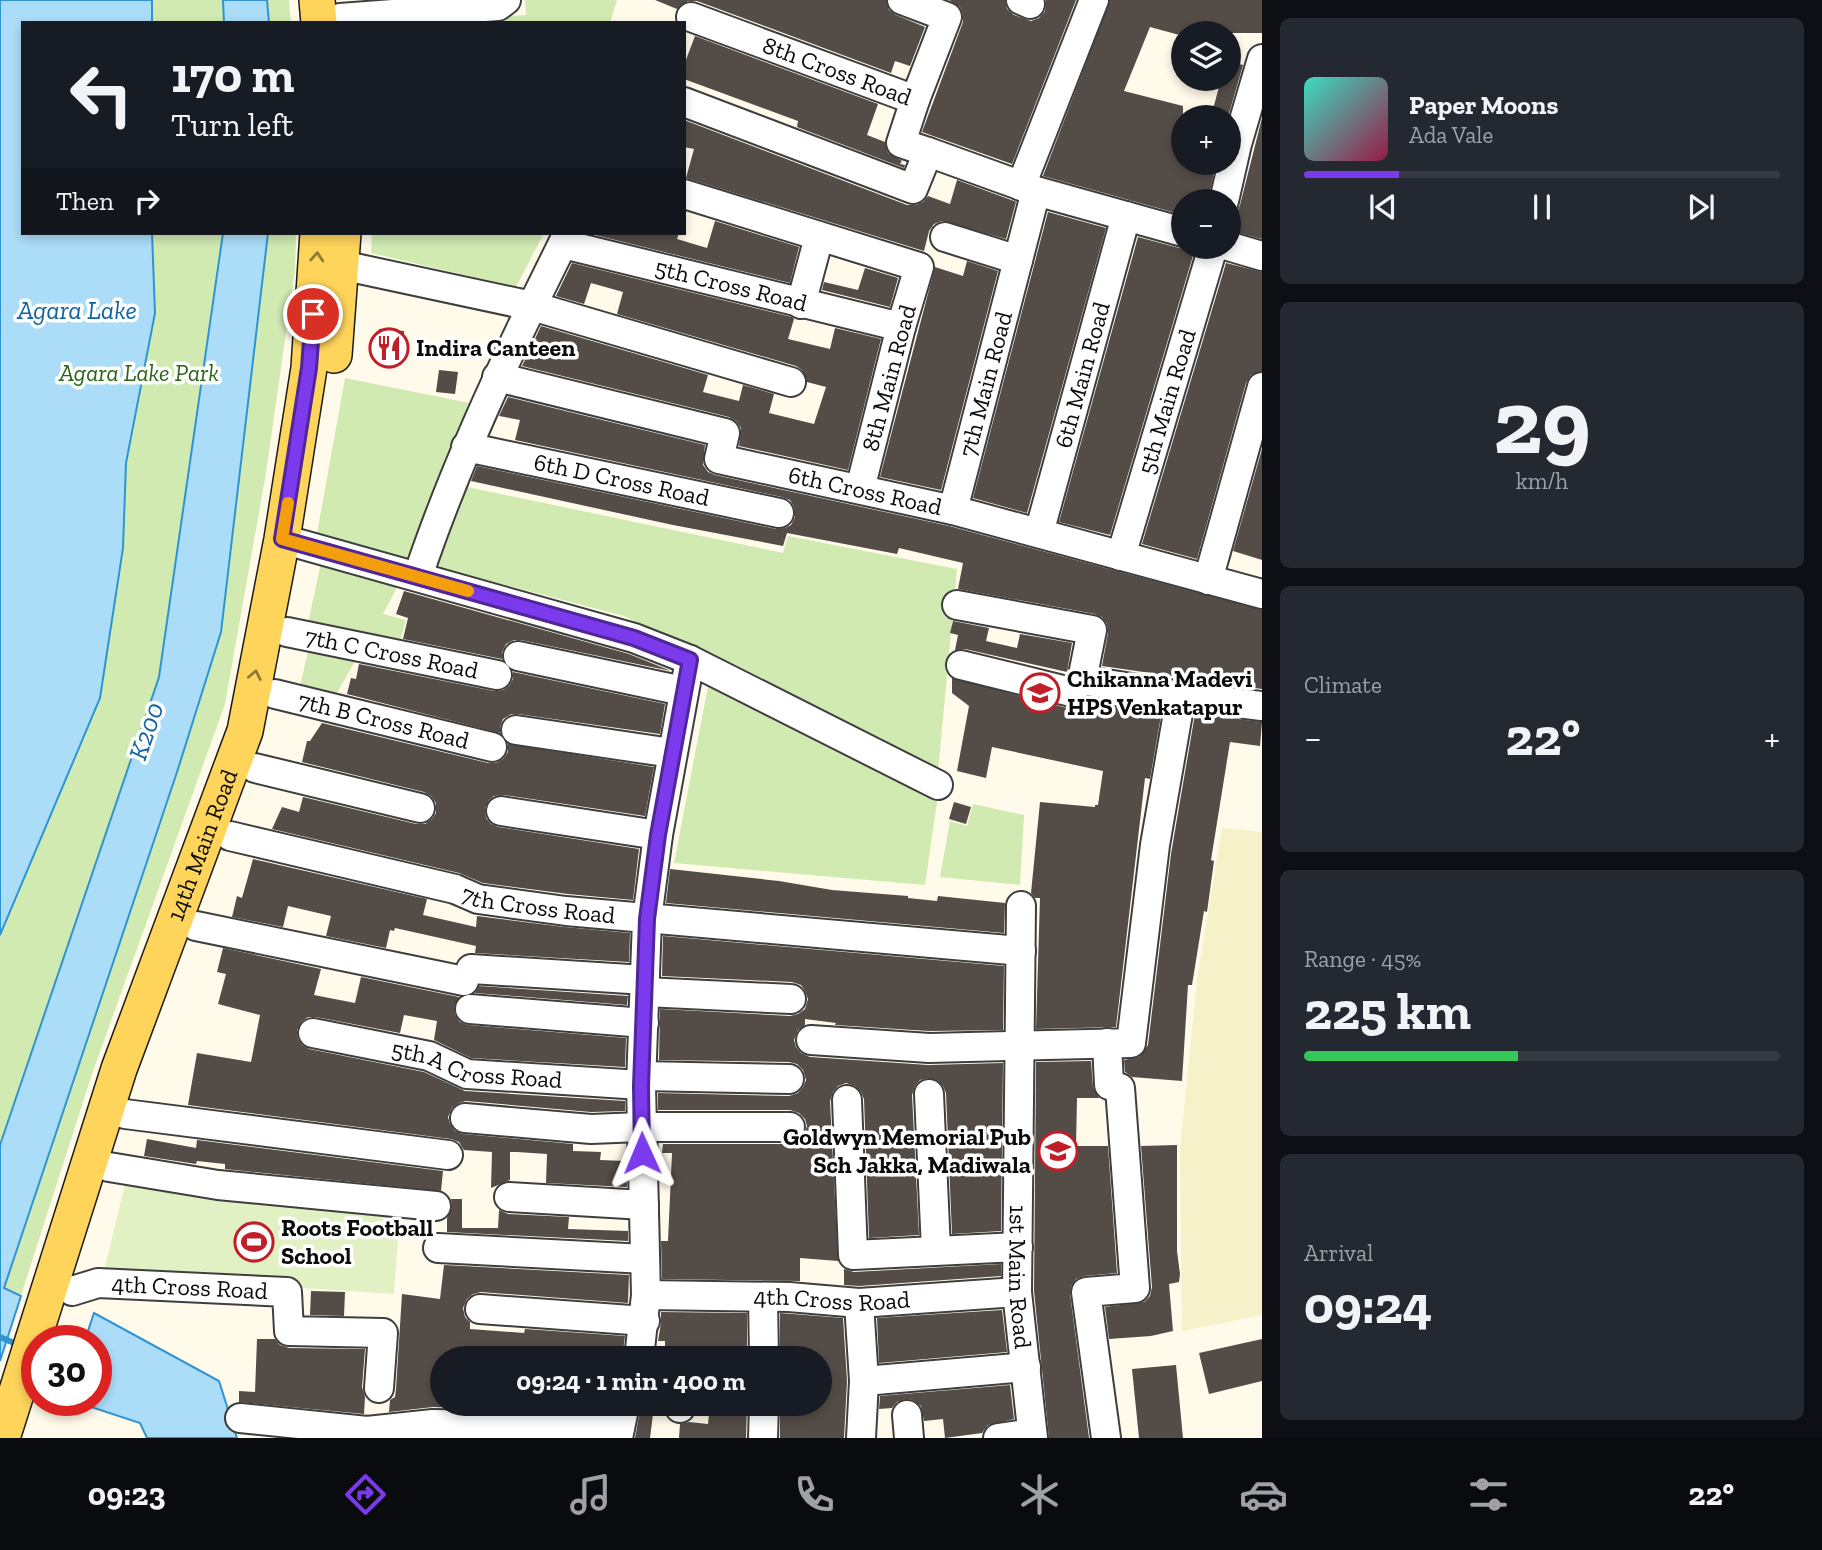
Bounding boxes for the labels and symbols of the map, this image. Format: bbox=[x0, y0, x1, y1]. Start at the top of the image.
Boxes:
street label: 8th Cross Road bbox=[759, 30, 916, 112]
one-way arrow bbox=[309, 251, 324, 262]
street label: 5th Cross Road bbox=[652, 252, 810, 317]
pin bbox=[283, 284, 343, 344]
water label: Agara Lake bbox=[16, 294, 137, 326]
street label: 6th Main Road bbox=[1048, 298, 1116, 451]
street label: 8th Main Road bbox=[855, 301, 922, 454]
street label: 7th Main Road bbox=[952, 308, 1018, 460]
street label: 5th Main Road bbox=[1131, 326, 1202, 478]
restaurant icon: Indira Canteen bbox=[368, 327, 410, 369]
place label: Indira Canteen bbox=[416, 333, 575, 362]
park label: Agara Lake Park bbox=[58, 358, 219, 387]
street label: 6th D Cross Road bbox=[531, 447, 712, 512]
street label: 6th Cross Road bbox=[786, 460, 945, 521]
street label: 7th C Cross Road bbox=[303, 621, 481, 685]
place label: Chikanna Madevi HPS Venkatapur bbox=[1067, 664, 1252, 721]
one-way arrow bbox=[247, 669, 262, 681]
school or university icon: Chikanna Madevi HPS Venkatapur bbox=[1019, 672, 1061, 714]
street label: 7th B Cross Road bbox=[296, 685, 472, 755]
water label: K200 bbox=[121, 698, 171, 764]
street label: 14th Main Road bbox=[160, 765, 243, 925]
street label: 7th Cross Road bbox=[457, 879, 617, 929]
street label: 5th A Cross Road bbox=[389, 1034, 563, 1094]
position arrow bbox=[605, 1116, 679, 1190]
place label: Goldwyn Memorial Pub Sch Jakka, Madiwala bbox=[783, 1122, 1031, 1179]
school or university icon: Goldwyn Memorial Pub Sch Jakka, Madiwala bbox=[1037, 1130, 1079, 1172]
street label: 1st Main Road bbox=[1003, 1205, 1038, 1350]
place label: Roots Football School bbox=[281, 1213, 433, 1270]
sports icon: Roots Football School bbox=[233, 1221, 275, 1263]
street label: 4th Cross Road bbox=[111, 1269, 269, 1305]
street label: 4th Cross Road bbox=[754, 1282, 911, 1317]
speed limit sign: 30 bbox=[21, 1325, 112, 1416]

